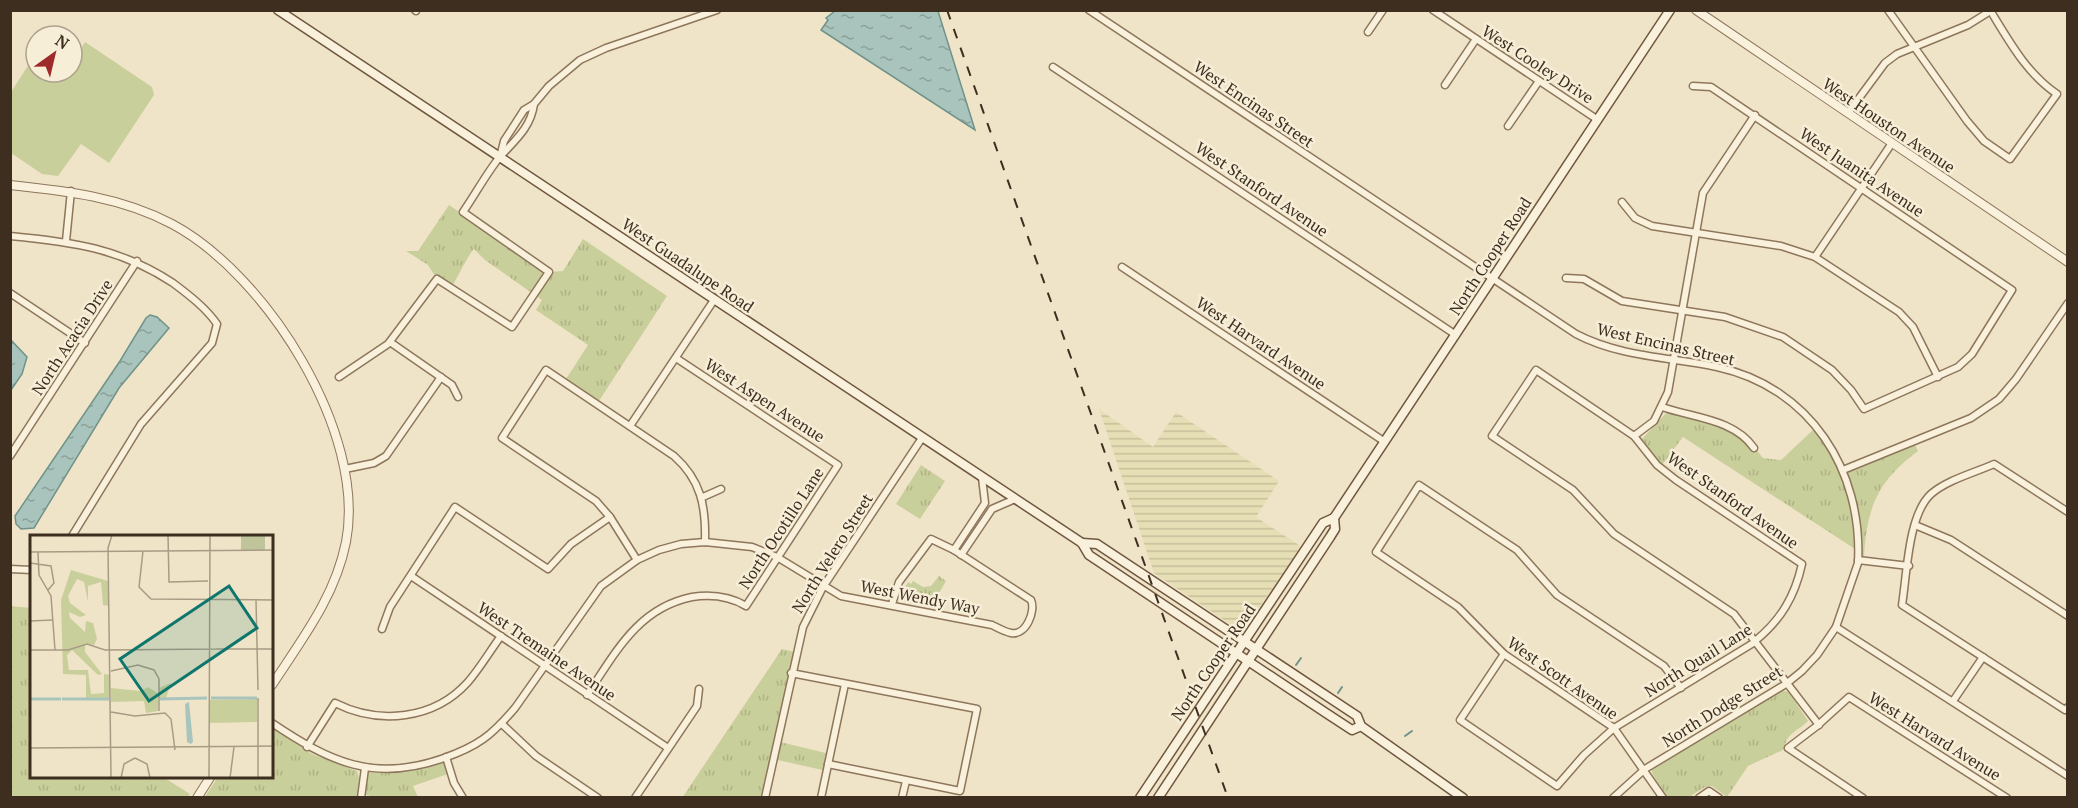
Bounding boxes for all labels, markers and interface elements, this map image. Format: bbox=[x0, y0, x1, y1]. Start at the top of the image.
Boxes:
street label: West Cooley Drive bbox=[1478, 20, 1598, 108]
north arrow bbox=[24, 24, 84, 84]
text: N bbox=[51, 29, 74, 54]
street label: West Encinas Street bbox=[1189, 55, 1319, 153]
street label: West Houston Avenue bbox=[1818, 72, 1960, 178]
street label: West Juanita Avenue bbox=[1795, 122, 1929, 222]
street label: West Stanford Avenue bbox=[1191, 136, 1333, 242]
street label: North Cooper Road bbox=[1444, 193, 1536, 319]
street label: West Guadalupe Road bbox=[618, 213, 758, 317]
street label: North Acacia Drive bbox=[26, 275, 118, 399]
street label: West Harvard Avenue bbox=[1192, 291, 1330, 395]
street label: West Encinas Street bbox=[1595, 317, 1737, 371]
street label: West Aspen Avenue bbox=[701, 353, 829, 447]
street label: West Stanford Avenue bbox=[1663, 446, 1803, 554]
street label: North Ocotillo Lane bbox=[733, 463, 829, 593]
street label: North Velero Street bbox=[786, 489, 878, 617]
inset map bbox=[30, 535, 273, 778]
street label: West Wendy Way bbox=[858, 575, 982, 620]
street label: West Tremaine Avenue bbox=[473, 596, 621, 706]
street label: North Cooper Road bbox=[1166, 599, 1260, 725]
street label: North Quail Lane bbox=[1640, 618, 1756, 702]
street label: West Scott Avenue bbox=[1503, 631, 1623, 725]
street label: North Dodge Street bbox=[1658, 660, 1786, 752]
street label: West Harvard Avenue bbox=[1865, 686, 2005, 786]

